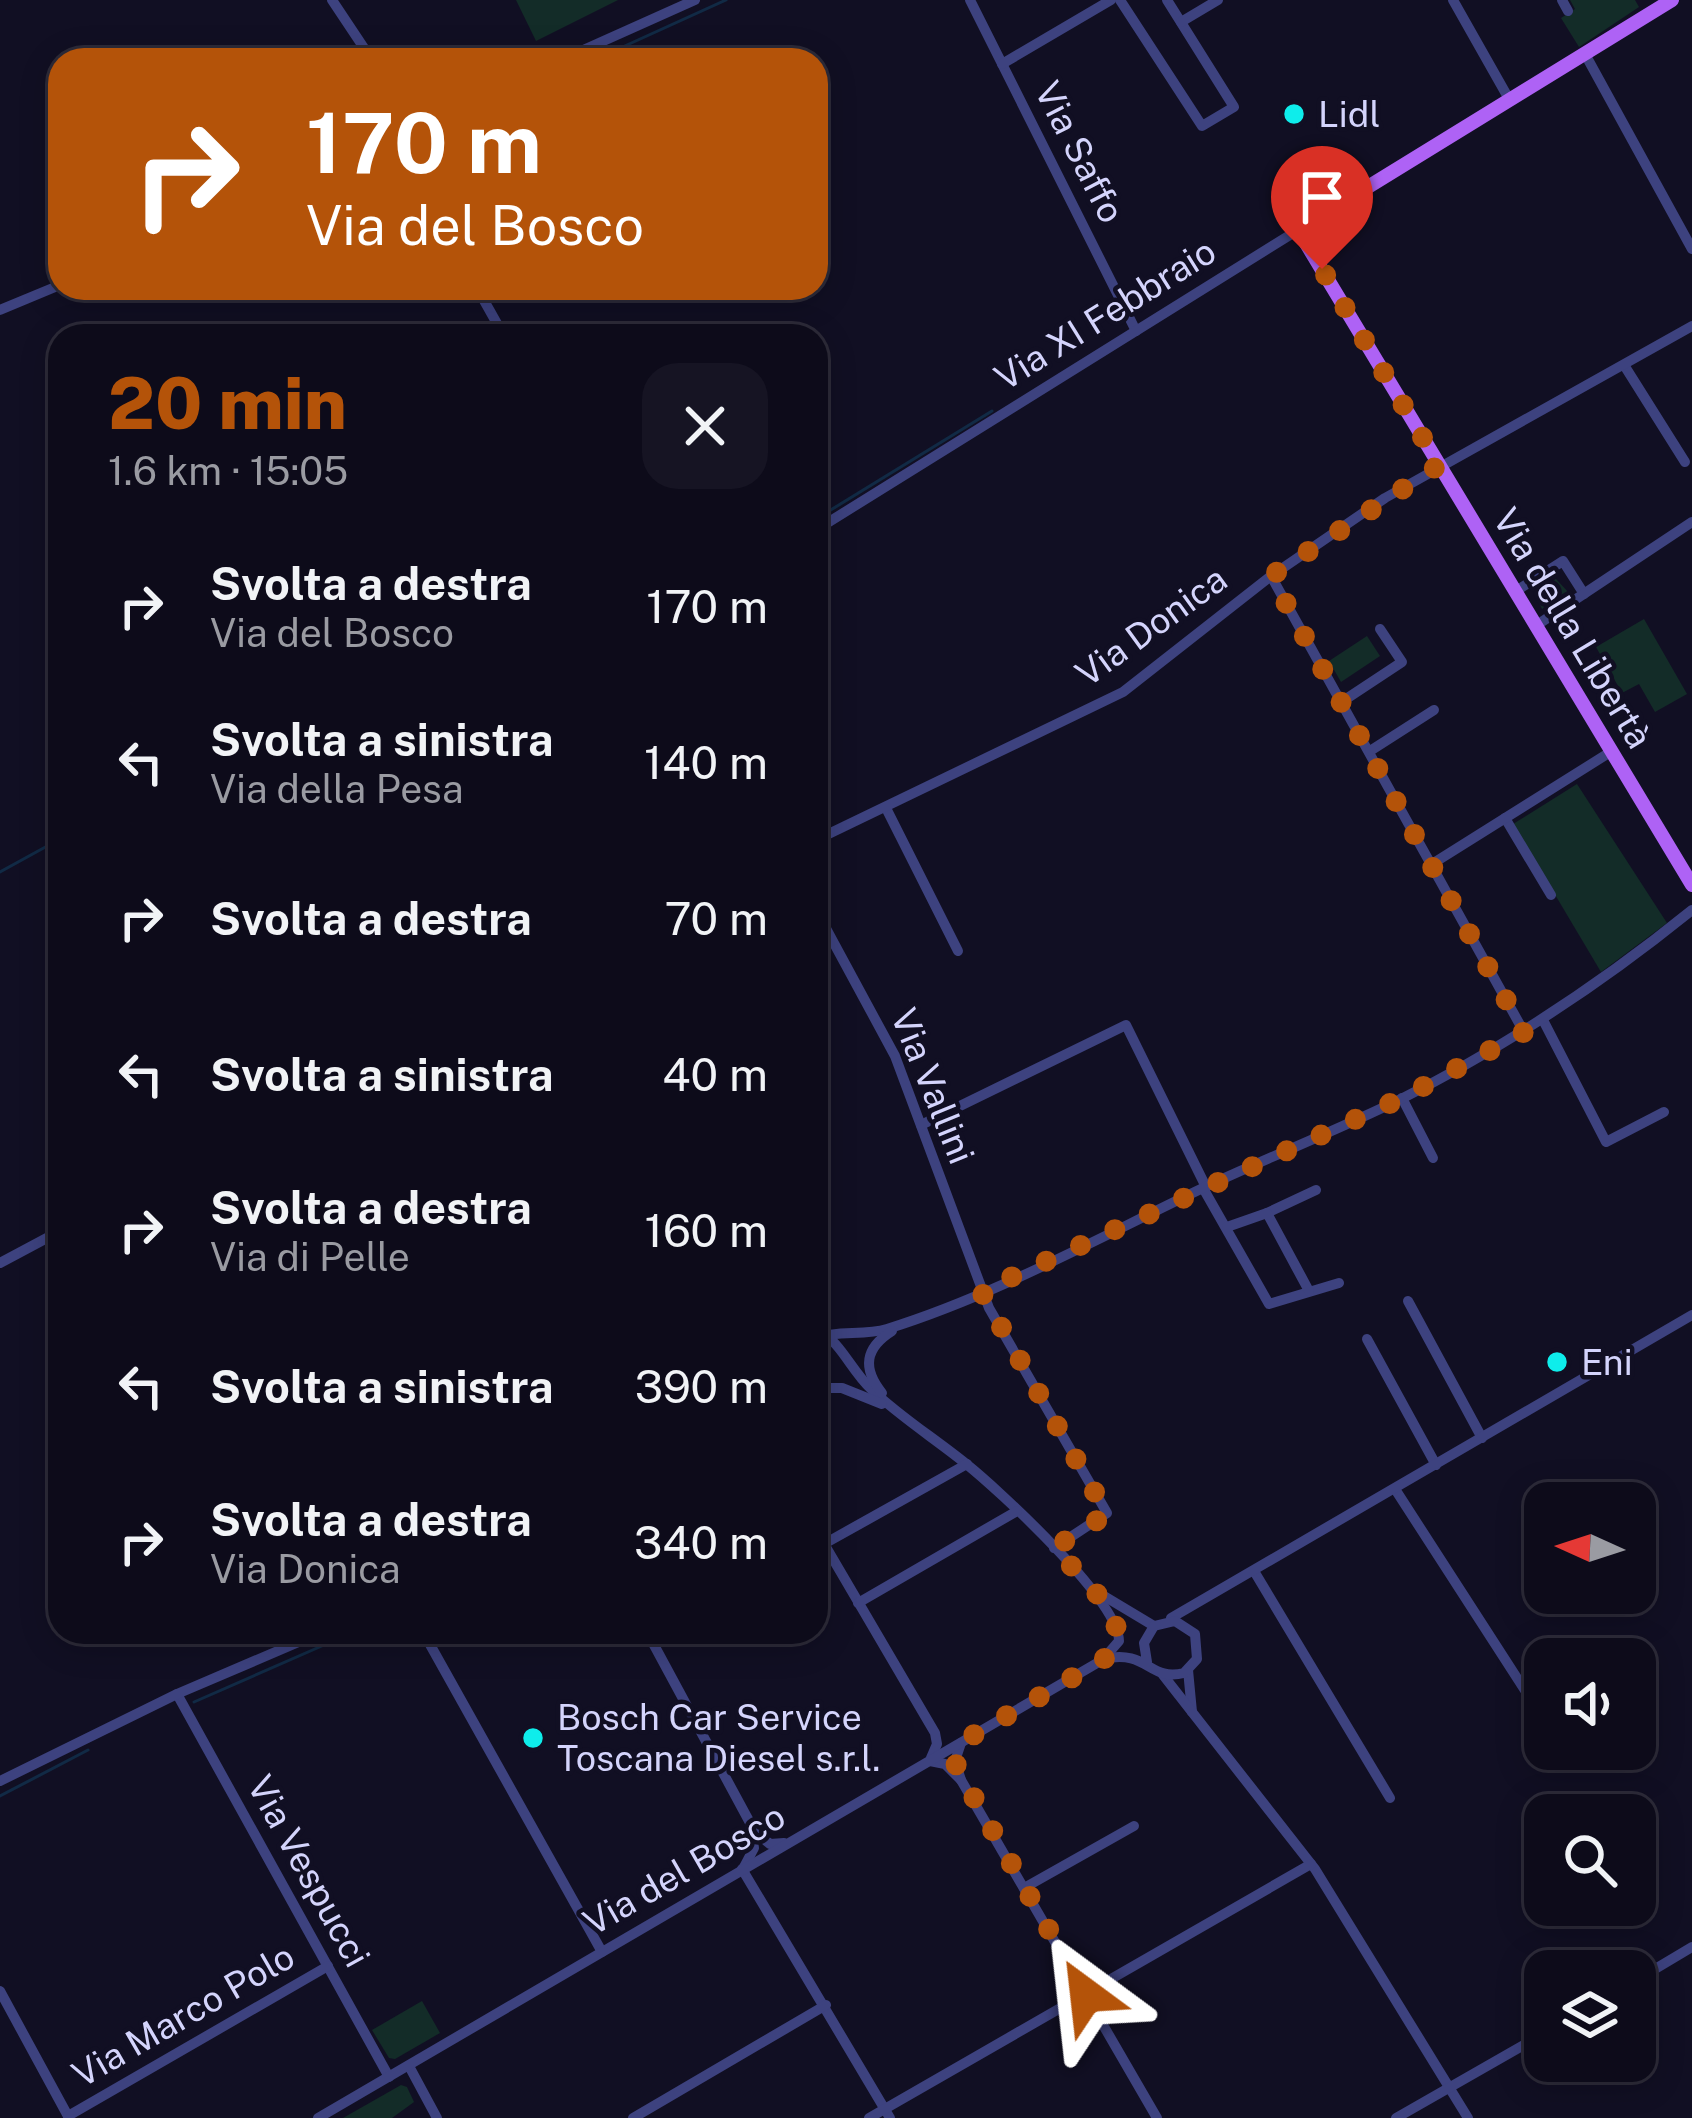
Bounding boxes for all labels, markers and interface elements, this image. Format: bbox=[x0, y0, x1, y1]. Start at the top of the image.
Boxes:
street label: Via Saffo bbox=[1027, 74, 1133, 230]
text: 170 m bbox=[306, 93, 542, 192]
place label: Lidl bbox=[1318, 93, 1380, 135]
icon: right bbox=[108, 96, 264, 252]
marker: Lidl bbox=[1281, 101, 1307, 127]
pin bbox=[1271, 146, 1373, 269]
icon: arrive bbox=[1289, 164, 1355, 230]
text: Via del Bosco bbox=[306, 194, 644, 257]
street label: Via XI Febbraio bbox=[987, 229, 1223, 399]
text: 20 min bbox=[108, 361, 347, 445]
button: close bbox=[642, 363, 768, 489]
text: 1.6 km · 15:05 bbox=[108, 448, 348, 494]
street label: Via della Libertà bbox=[1485, 501, 1661, 755]
text: Svolta a destra bbox=[210, 557, 532, 610]
street label: Via Donica bbox=[1067, 557, 1235, 695]
icon: right bbox=[108, 573, 174, 639]
text: 170 m bbox=[646, 580, 768, 633]
text: Via del Bosco bbox=[210, 610, 454, 656]
text: Svolta a sinistra bbox=[210, 713, 553, 766]
icon: left bbox=[108, 729, 174, 795]
text: 140 m bbox=[644, 736, 768, 789]
text: Via della Pesa bbox=[210, 766, 464, 812]
icon: right bbox=[108, 885, 174, 951]
text: Svolta a destra bbox=[210, 892, 532, 945]
text: 70 m bbox=[664, 892, 768, 945]
street label: Via Vallini bbox=[883, 1002, 983, 1170]
icon: left bbox=[108, 1041, 174, 1107]
text: Svolta a sinistra bbox=[210, 1048, 553, 1101]
text: 40 m bbox=[662, 1048, 768, 1101]
text: Svolta a destra bbox=[210, 1181, 532, 1234]
icon: right bbox=[108, 1197, 174, 1263]
text: 160 m bbox=[645, 1204, 768, 1257]
text: Via di Pelle bbox=[210, 1234, 410, 1280]
place label: Eni bbox=[1581, 1341, 1633, 1383]
marker: Eni bbox=[1544, 1349, 1570, 1375]
icon: left bbox=[108, 1353, 174, 1419]
text: Svolta a sinistra bbox=[210, 1360, 553, 1413]
text: 390 m bbox=[635, 1360, 768, 1413]
north arrow bbox=[1524, 1482, 1656, 1614]
map controls bbox=[1524, 1482, 1656, 2082]
text: Svolta a destra bbox=[210, 1493, 532, 1546]
icon: right bbox=[108, 1509, 174, 1575]
text: 340 m bbox=[634, 1516, 768, 1569]
text: Via Donica bbox=[210, 1546, 401, 1592]
button: sound bbox=[1524, 1638, 1656, 1770]
place label: Bosch Car Service Toscana Diesel s.r.l. bbox=[557, 1696, 880, 1779]
marker: Bosch Car Service Toscana Diesel s.r.l. bbox=[520, 1725, 546, 1751]
street label: Via Vespucci bbox=[239, 1768, 379, 1974]
street label: Via del Bosco bbox=[576, 1794, 792, 1944]
button: search bbox=[1524, 1794, 1656, 1926]
position arrow bbox=[1023, 1932, 1149, 2058]
street label: Via Marco Polo bbox=[65, 1935, 301, 2095]
button: layers bbox=[1524, 1950, 1656, 2082]

